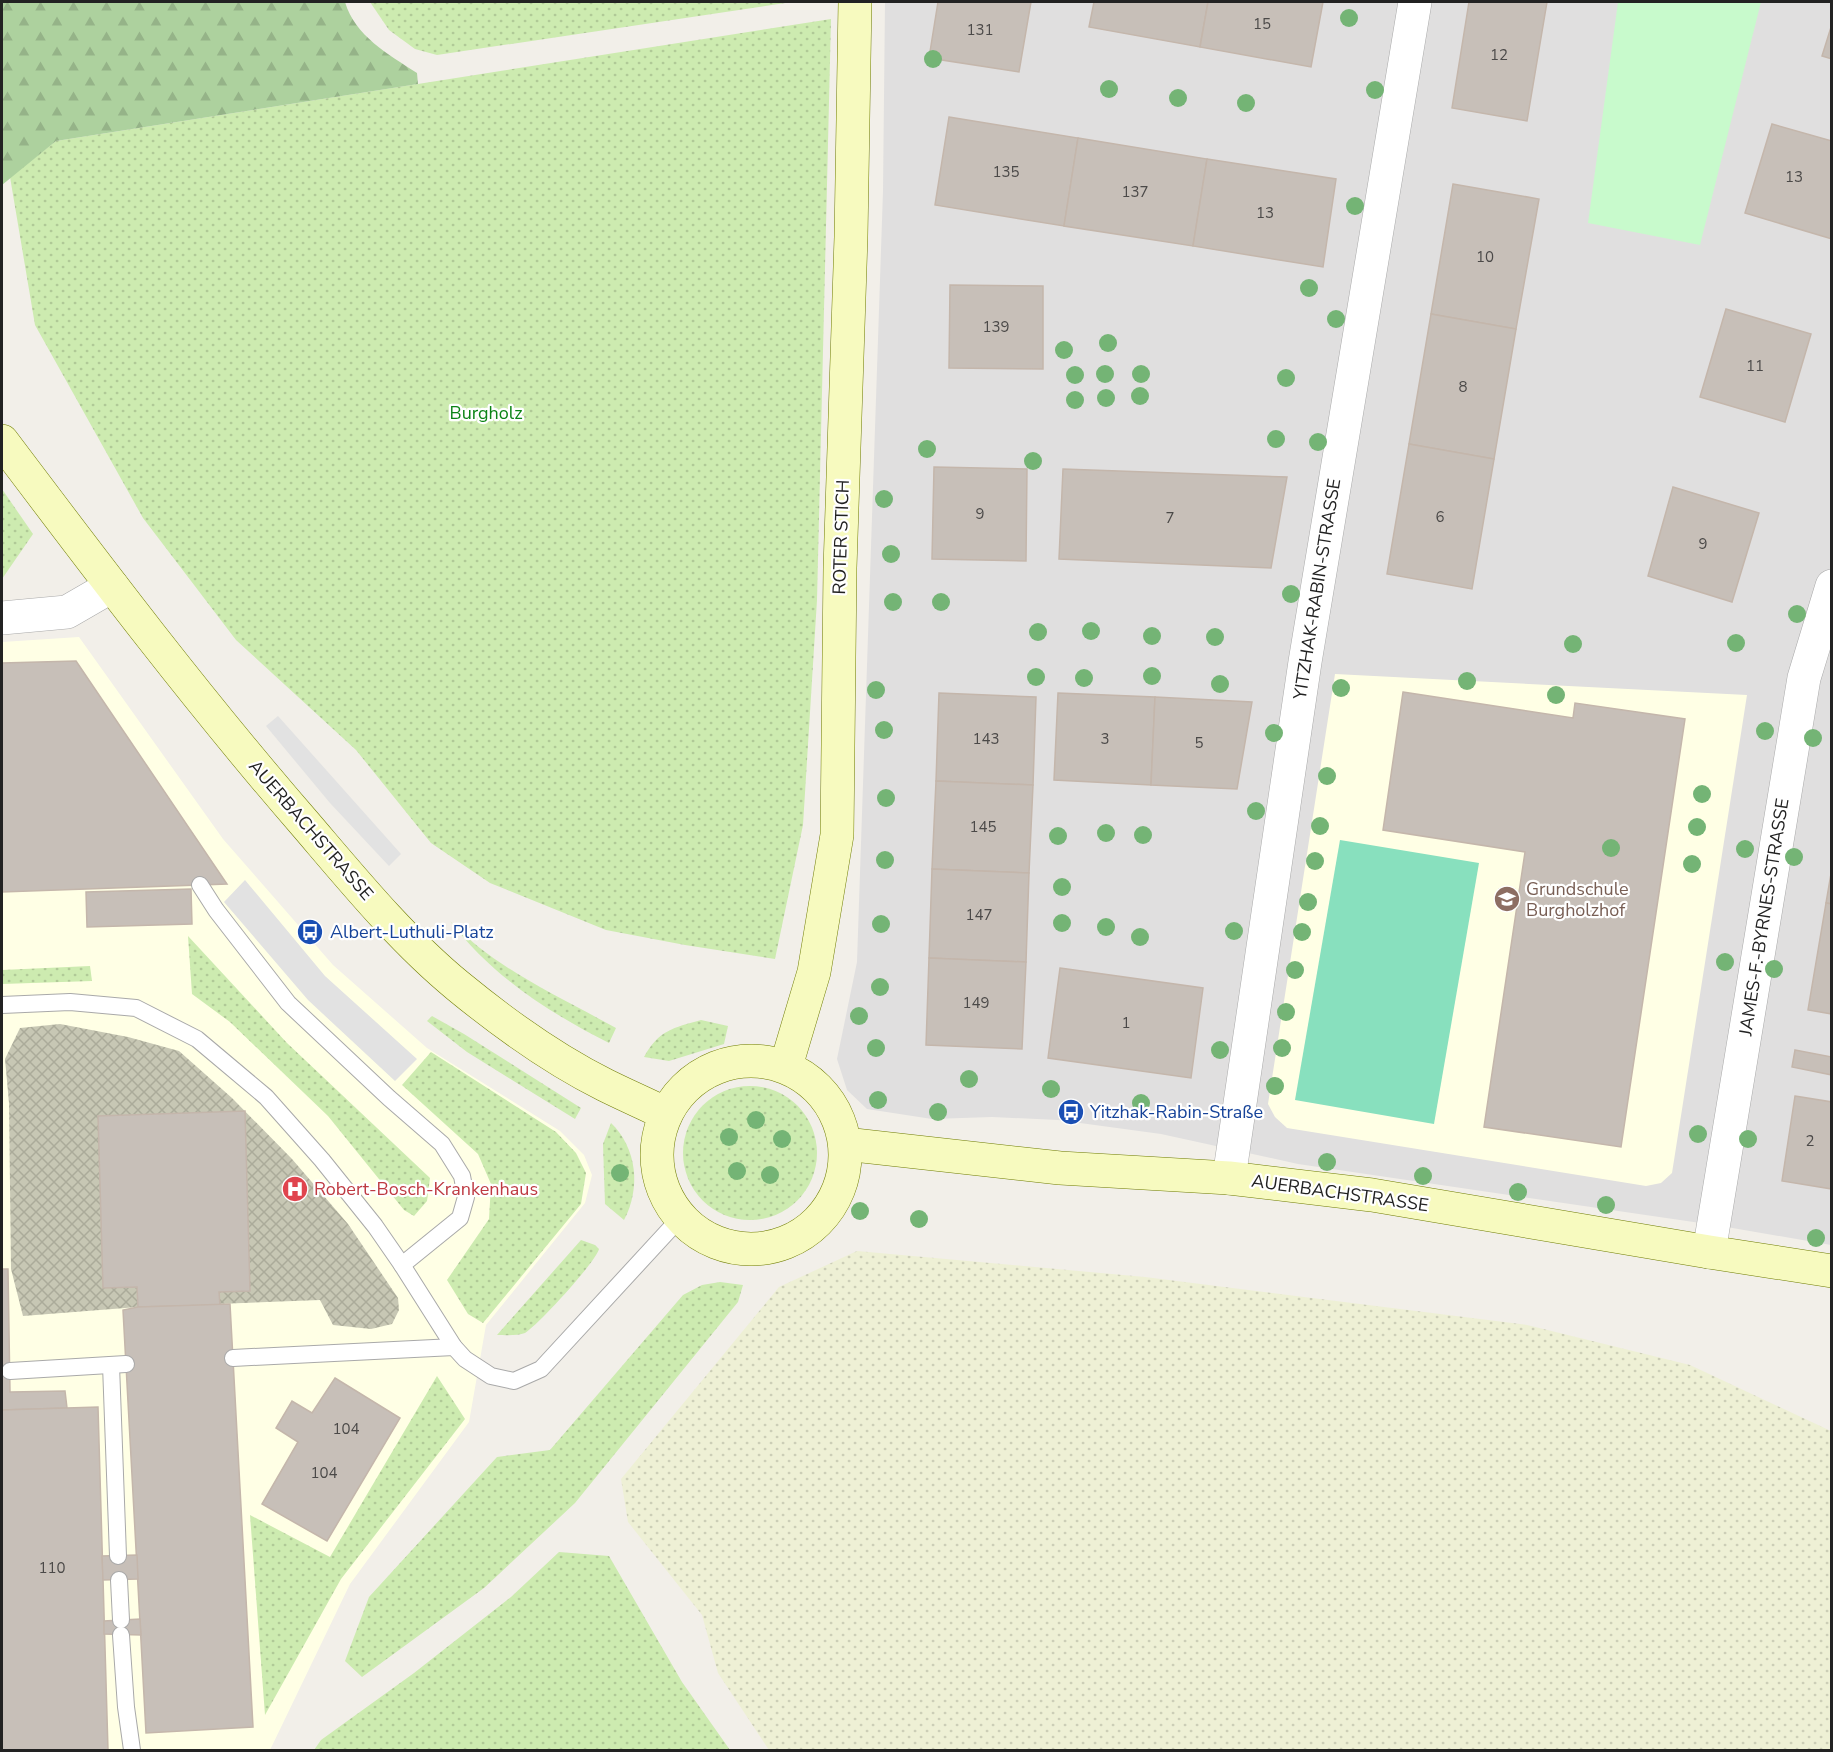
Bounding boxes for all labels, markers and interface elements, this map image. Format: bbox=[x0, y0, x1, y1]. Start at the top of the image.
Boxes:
house number: 15 bbox=[1253, 14, 1271, 34]
house number: 131 bbox=[966, 20, 994, 40]
house number: 12 bbox=[1490, 45, 1508, 65]
house number: 135 bbox=[992, 162, 1020, 182]
house number: 13 bbox=[1785, 167, 1803, 187]
house number: 137 bbox=[1121, 182, 1149, 202]
house number: 13 bbox=[1256, 203, 1274, 223]
house number: 10 bbox=[1476, 247, 1494, 267]
house number: 139 bbox=[982, 317, 1010, 337]
house number: 11 bbox=[1746, 356, 1764, 376]
house number: 8 bbox=[1458, 377, 1468, 397]
park label: Burgholz bbox=[449, 401, 523, 425]
street label: YITZHAK-RABIN-STRASSE bbox=[1288, 477, 1346, 702]
street label: ROTER STICH bbox=[827, 479, 855, 595]
house number: 9 bbox=[975, 504, 985, 524]
house number: 6 bbox=[1435, 507, 1445, 527]
house number: 7 bbox=[1165, 508, 1175, 528]
house number: 9 bbox=[1698, 534, 1708, 554]
house number: 143 bbox=[972, 729, 1000, 749]
house number: 3 bbox=[1100, 729, 1110, 749]
house number: 5 bbox=[1194, 733, 1204, 753]
street label: AUERBACHSTRASSE bbox=[243, 755, 379, 905]
street label: JAMES-F.-BYRNES-STRASSE bbox=[1733, 797, 1795, 1038]
house number: 145 bbox=[969, 817, 997, 837]
place label: Grundschule Burgholzhof bbox=[1526, 877, 1628, 922]
school or university icon: Grundschule Burgholzhof bbox=[1492, 884, 1522, 914]
house number: 147 bbox=[965, 905, 993, 925]
bus stop icon: Albert-Luthuli-Platz bbox=[295, 917, 325, 947]
place label: Albert-Luthuli-Platz bbox=[330, 920, 494, 944]
house number: 149 bbox=[962, 993, 990, 1013]
house number: 1 bbox=[1121, 1013, 1131, 1033]
bus stop icon: Yitzhak-Rabin-Straße bbox=[1056, 1097, 1086, 1127]
place label: Yitzhak-Rabin-Straße bbox=[1089, 1100, 1263, 1124]
house number: 2 bbox=[1805, 1131, 1815, 1151]
street label: AUERBACHSTRASSE bbox=[1250, 1169, 1430, 1217]
hospital icon: Robert-Bosch-Krankenhaus bbox=[280, 1174, 310, 1204]
place label: Robert-Bosch-Krankenhaus bbox=[314, 1177, 538, 1201]
house number: 104 bbox=[332, 1419, 360, 1439]
house number: 104 bbox=[310, 1463, 338, 1483]
house number: 110 bbox=[38, 1558, 66, 1578]

